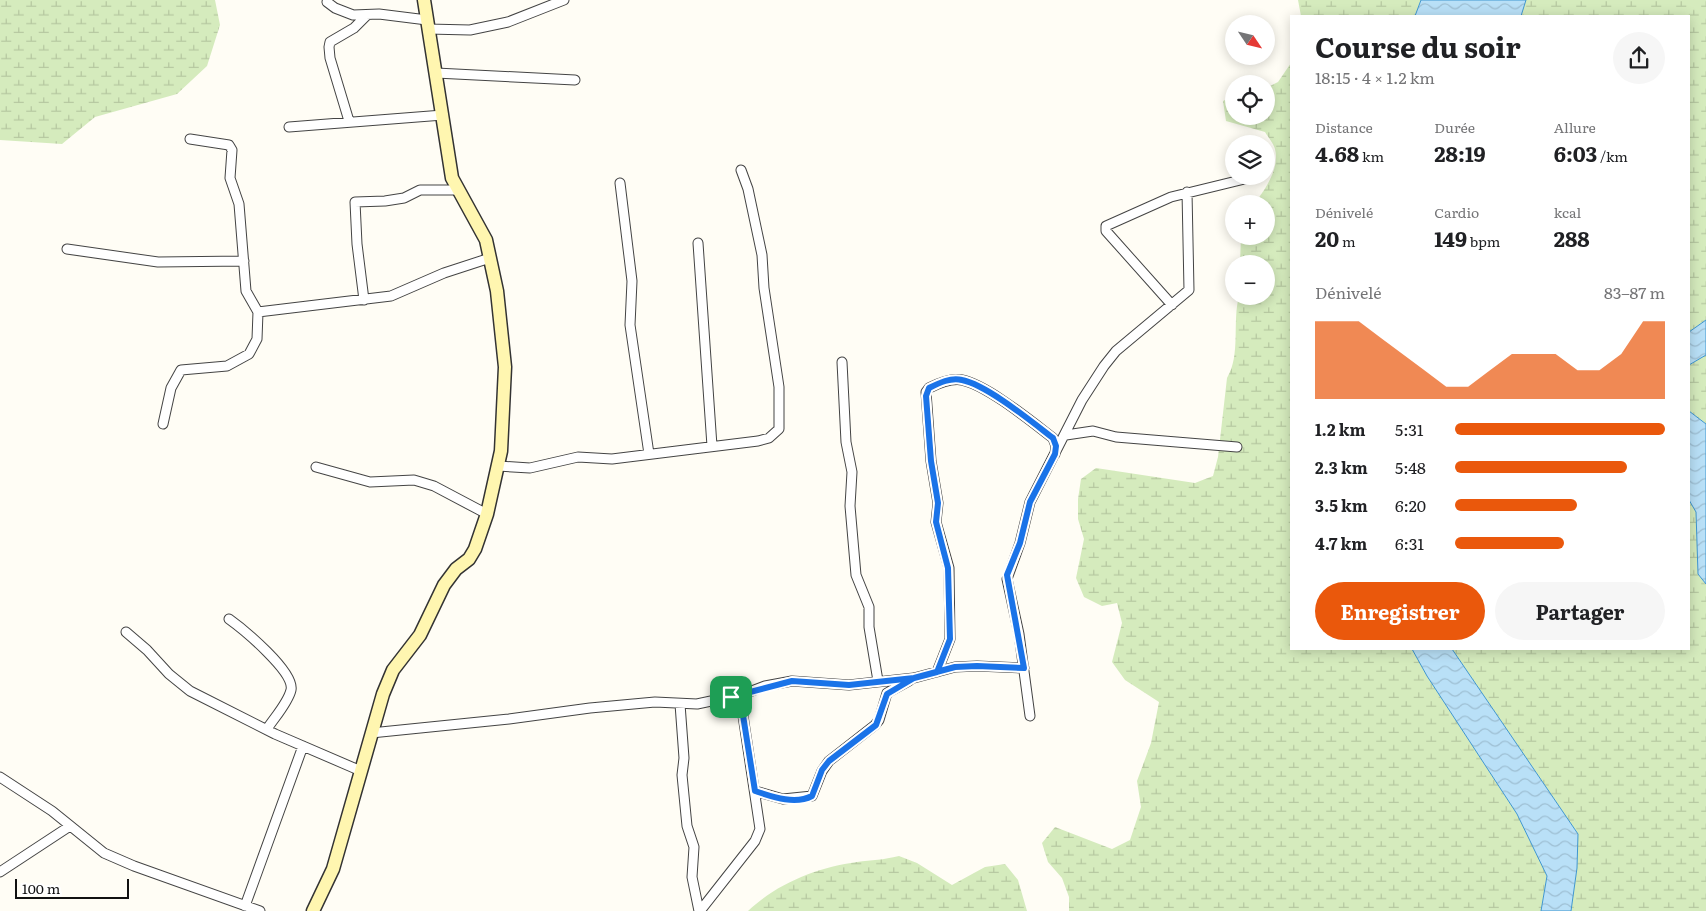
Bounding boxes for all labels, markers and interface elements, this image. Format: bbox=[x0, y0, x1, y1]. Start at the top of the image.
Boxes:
north arrow bbox=[1225, 15, 1275, 65]
map controls bbox=[1225, 15, 1275, 305]
text: Course du soir bbox=[1315, 25, 1521, 67]
button: share bbox=[1613, 32, 1665, 84]
text: 18:15 · 4 × 1.2 km bbox=[1315, 65, 1435, 89]
button: locate bbox=[1225, 75, 1275, 125]
text: Distance bbox=[1315, 117, 1373, 137]
text: Durée bbox=[1434, 117, 1475, 137]
text: Allure bbox=[1554, 117, 1596, 137]
button: layers bbox=[1225, 135, 1275, 185]
text: 4.68 bbox=[1315, 137, 1359, 168]
text: 28:19 bbox=[1434, 137, 1486, 168]
text: 6:03 bbox=[1554, 137, 1597, 168]
text: km bbox=[1359, 146, 1384, 166]
text: /km bbox=[1597, 146, 1628, 166]
button: + bbox=[1225, 195, 1275, 245]
text: Dénivelé bbox=[1315, 202, 1373, 222]
text: Cardio bbox=[1434, 202, 1479, 222]
text: kcal bbox=[1554, 202, 1581, 222]
text: 20 bbox=[1315, 222, 1339, 253]
text: 149 bbox=[1434, 222, 1467, 253]
text: 288 bbox=[1554, 222, 1590, 253]
text: m bbox=[1339, 231, 1356, 251]
text: bpm bbox=[1467, 231, 1500, 251]
button: − bbox=[1225, 255, 1275, 305]
text: Dénivelé bbox=[1315, 280, 1381, 304]
text: 83–87 m bbox=[1604, 280, 1665, 304]
text: 1.2 km bbox=[1315, 417, 1365, 441]
text: 5:31 bbox=[1395, 417, 1423, 441]
text: 2.3 km bbox=[1315, 455, 1368, 479]
text: 5:48 bbox=[1395, 455, 1426, 479]
text: 3.5 km bbox=[1315, 493, 1368, 517]
text: 6:20 bbox=[1395, 493, 1426, 517]
text: 4.7 km bbox=[1315, 531, 1367, 555]
text: 6:31 bbox=[1395, 531, 1424, 555]
button: Enregistrer bbox=[1315, 582, 1485, 640]
button: Partager bbox=[1495, 582, 1665, 640]
pin bbox=[710, 676, 752, 718]
icon: arrive bbox=[717, 683, 745, 711]
scale bar bbox=[15, 876, 129, 899]
text: 100 m bbox=[22, 878, 60, 898]

